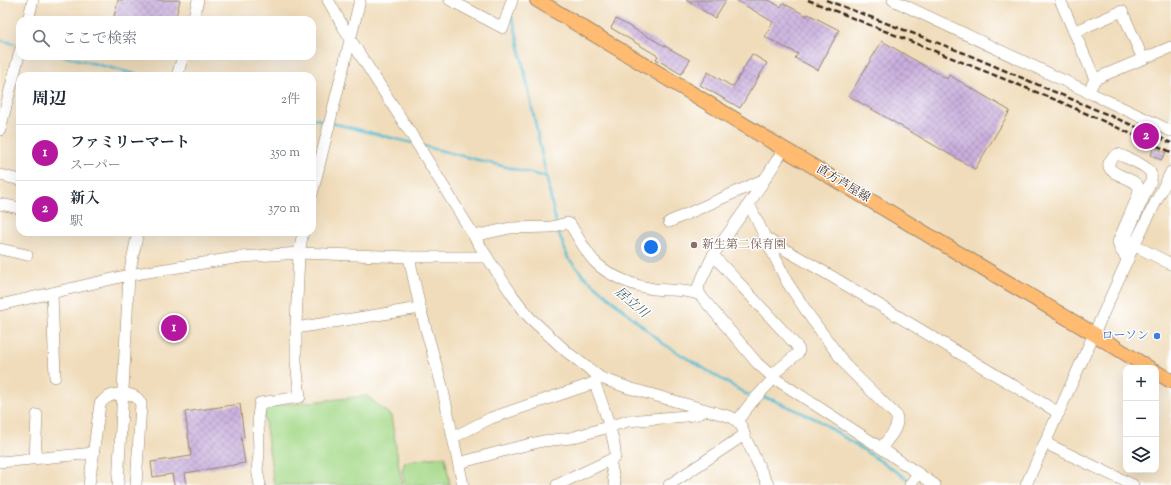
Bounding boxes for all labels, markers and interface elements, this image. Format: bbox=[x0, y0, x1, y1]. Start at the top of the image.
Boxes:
search box bbox=[16, 16, 316, 60]
icon: search bbox=[30, 27, 52, 49]
text: ここで検索 bbox=[62, 29, 137, 50]
text: 周辺 bbox=[32, 88, 66, 112]
text: 2件 bbox=[281, 91, 300, 109]
pin: 2 bbox=[1133, 121, 1159, 151]
text: ファミリーマート bbox=[70, 133, 190, 154]
text: 1 bbox=[43, 144, 47, 162]
text: 350 m bbox=[270, 144, 300, 162]
text: スーパー bbox=[70, 157, 121, 175]
street label: 直方芦屋線 bbox=[813, 161, 873, 207]
text: 新入 bbox=[70, 189, 100, 210]
text: 2 bbox=[42, 200, 48, 218]
text: 370 m bbox=[268, 200, 300, 218]
text: 駅 bbox=[70, 213, 83, 231]
place label: 新生第二保育園 bbox=[702, 236, 786, 254]
your location bbox=[641, 237, 661, 257]
marker: 新生第二保育園 bbox=[689, 240, 699, 250]
water label: 居立川 bbox=[610, 283, 653, 324]
pin: 1 bbox=[161, 313, 187, 343]
place label: ローソン bbox=[1101, 327, 1149, 345]
marker: ローソン bbox=[1152, 331, 1162, 341]
map controls bbox=[1123, 365, 1159, 473]
button: + bbox=[1123, 365, 1159, 401]
button: − bbox=[1123, 401, 1159, 437]
button: layers bbox=[1123, 437, 1159, 473]

